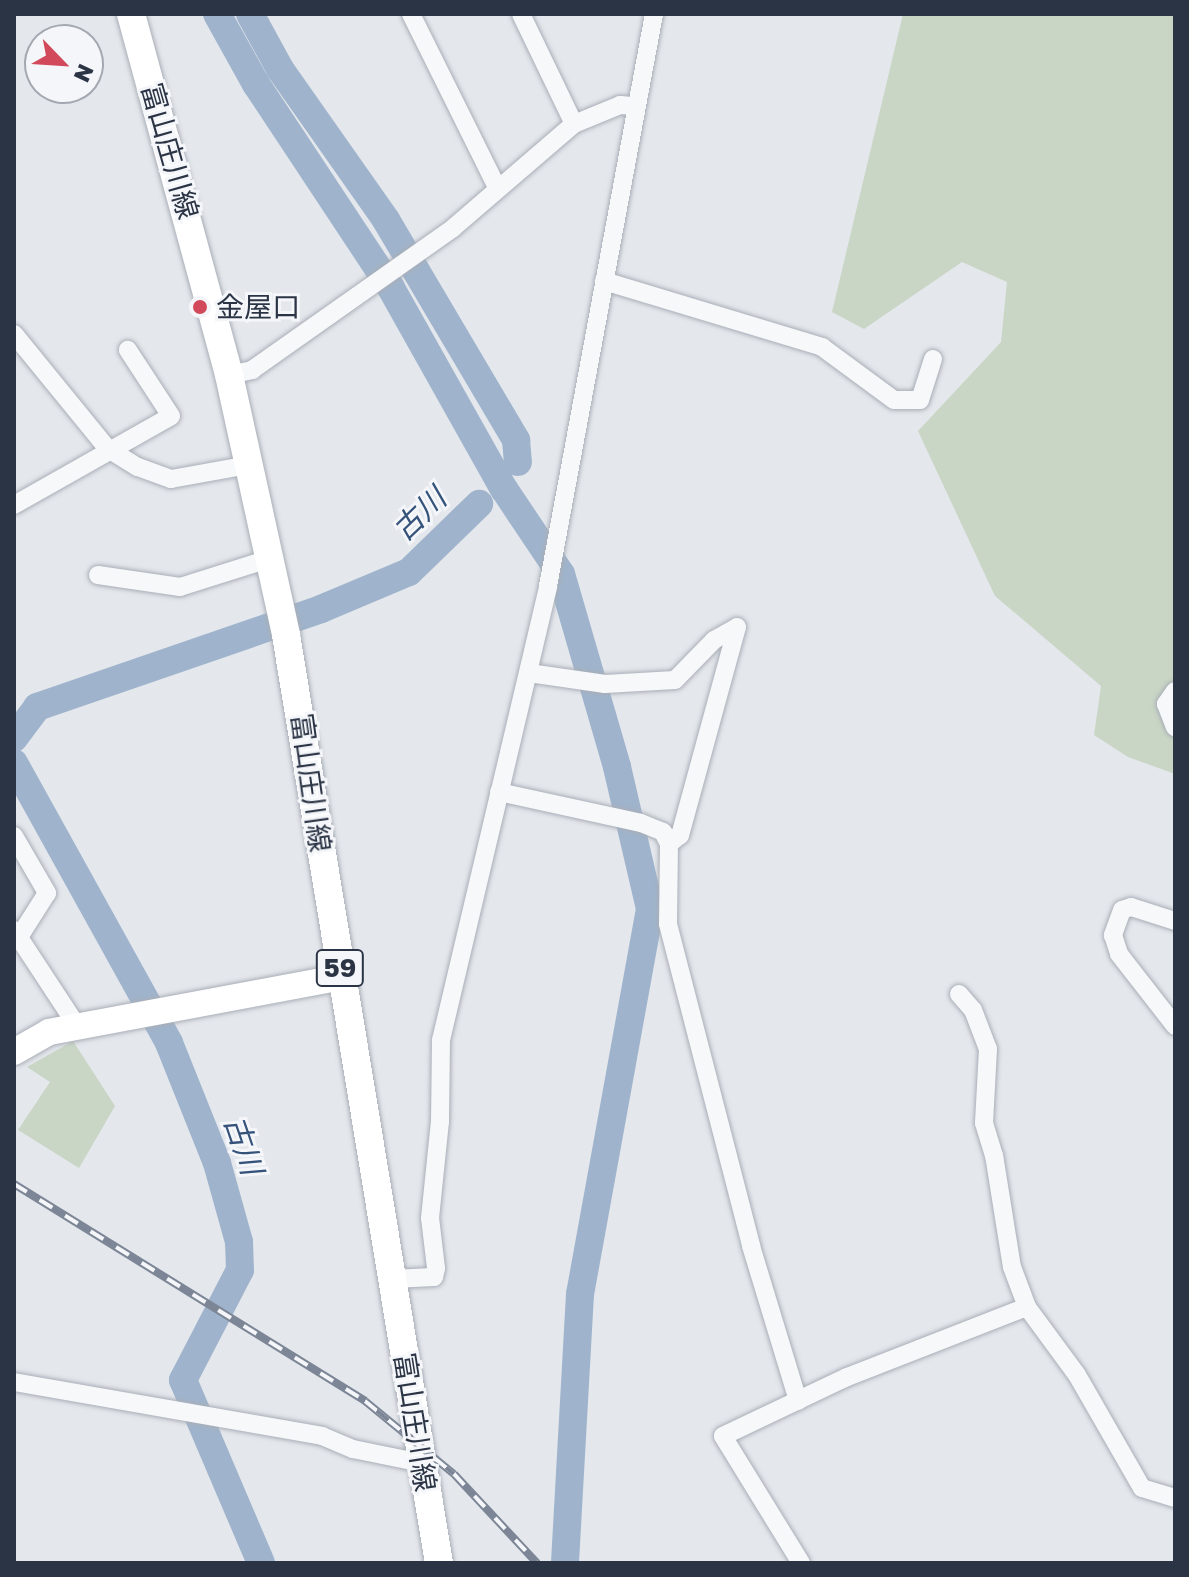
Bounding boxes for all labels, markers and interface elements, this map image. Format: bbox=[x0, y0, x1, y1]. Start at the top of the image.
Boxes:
north arrow bbox=[24, 24, 104, 104]
text: N bbox=[69, 60, 100, 87]
street label: 富山庄川線 bbox=[135, 79, 205, 223]
place label: 金屋口 bbox=[216, 290, 300, 324]
marker: 金屋口 bbox=[191, 298, 209, 316]
water label: 古川 bbox=[385, 480, 453, 548]
street label: 富山庄川線 bbox=[285, 711, 337, 855]
road number: 59 bbox=[314, 946, 366, 990]
water label: 古川 bbox=[217, 1111, 271, 1179]
street label: 富山庄川線 bbox=[387, 1350, 443, 1494]

